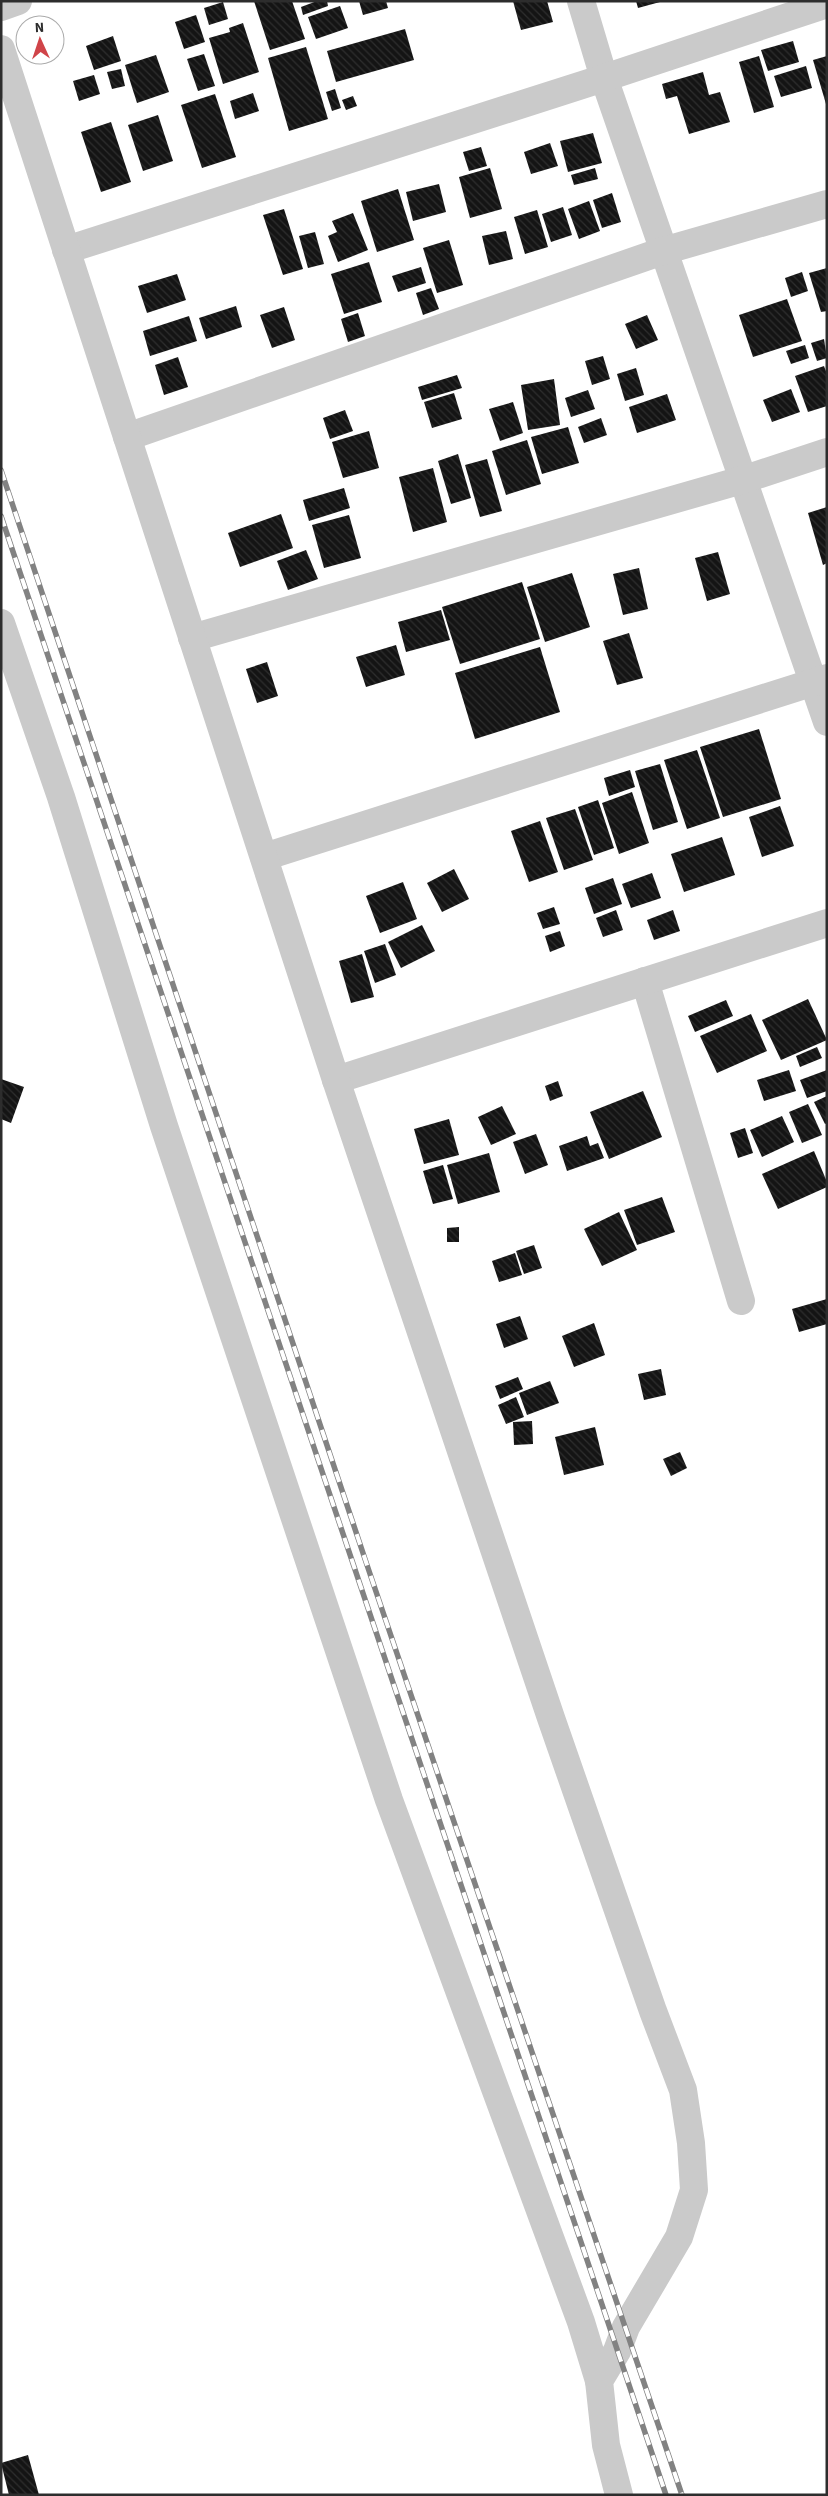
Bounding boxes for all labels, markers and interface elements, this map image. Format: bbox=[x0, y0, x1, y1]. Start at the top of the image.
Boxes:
north arrow bbox=[15, 15, 65, 65]
text: N bbox=[34, 18, 45, 38]

